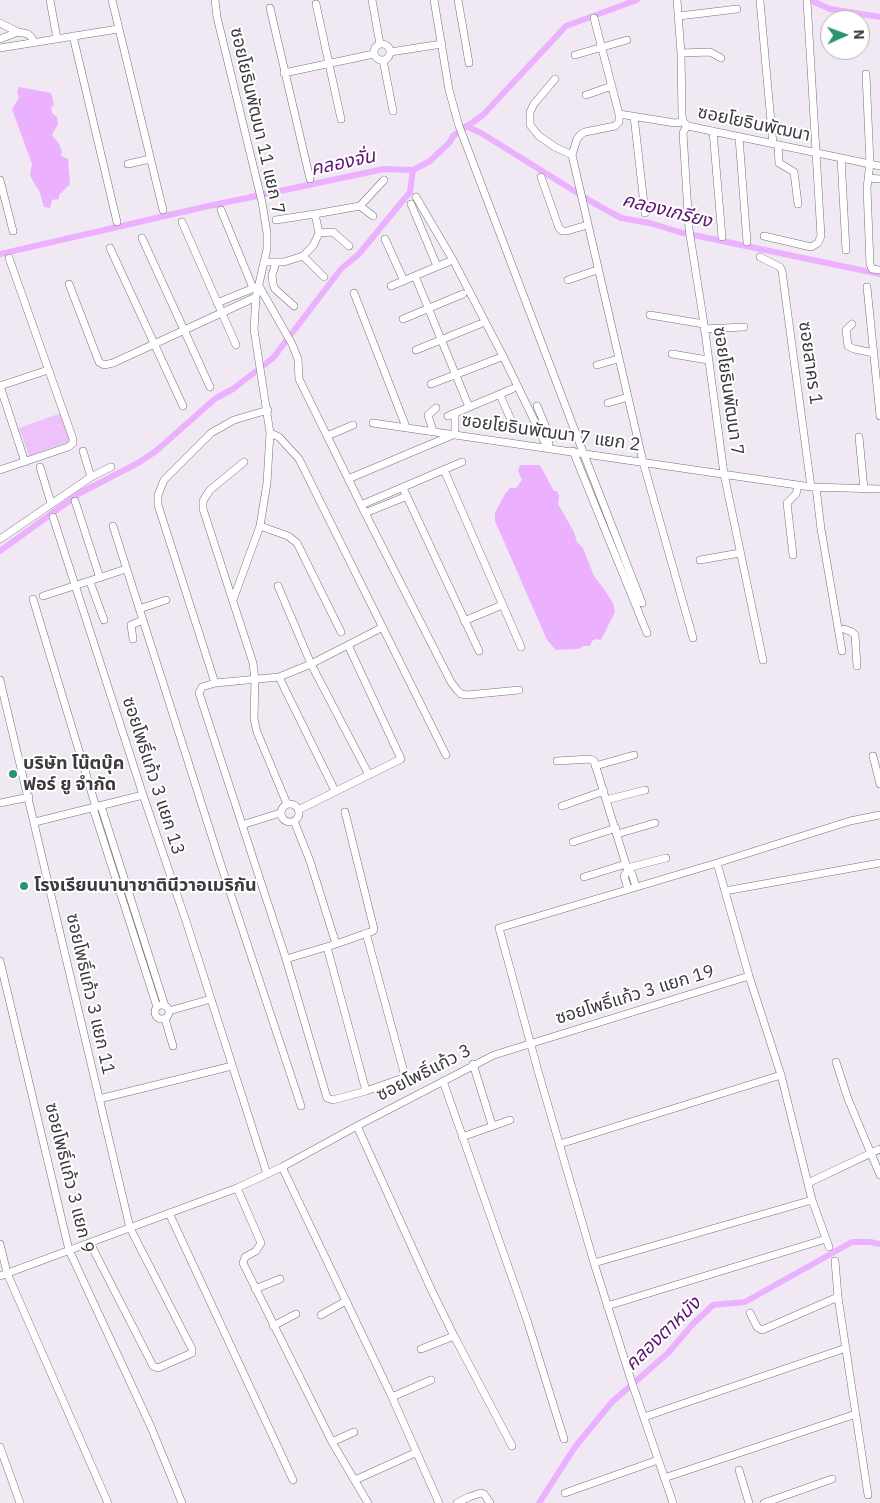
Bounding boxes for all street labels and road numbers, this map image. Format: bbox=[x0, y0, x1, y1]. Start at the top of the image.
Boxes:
street label: ซอยโยธินพัฒนา 11 แยก 7 bbox=[225, 26, 289, 216]
street label: ซอยโยธินพัฒนา bbox=[696, 102, 812, 146]
street label: ซอยสาคร 1 bbox=[793, 320, 827, 406]
street label: ซอยโยธินพัฒนา 7 bbox=[708, 325, 748, 457]
street label: ซอยโยธินพัฒนา 7 แยก 2 bbox=[460, 410, 642, 456]
street label: ซอยโพธิ์แก้ว 3 แยก 13 bbox=[117, 694, 189, 858]
street label: ซอยโพธิ์แก้ว 3 แยก 11 bbox=[61, 911, 119, 1077]
street label: ซอยโพธิ์แก้ว 3 แยก 19 bbox=[553, 961, 717, 1029]
street label: ซอยโพธิ์แก้ว 3 bbox=[373, 1040, 475, 1106]
street label: ซอยโพธิ์แก้ว 3 แยก 9 bbox=[40, 1101, 98, 1255]

